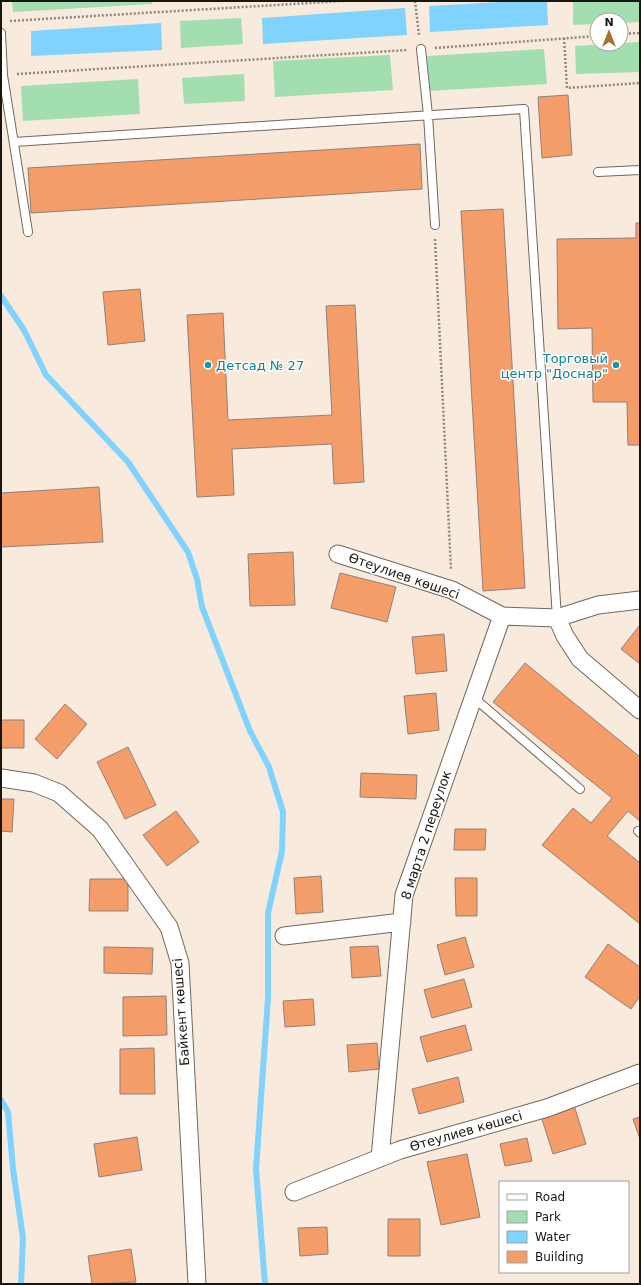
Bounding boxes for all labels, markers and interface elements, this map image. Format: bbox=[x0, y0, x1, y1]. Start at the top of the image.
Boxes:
north arrow bbox=[589, 12, 629, 52]
text: N bbox=[604, 16, 614, 29]
place label: Торговый центр "Доснар" bbox=[501, 351, 608, 381]
place label: Детсад № 27 bbox=[216, 358, 304, 373]
marker: Детсад № 27 bbox=[203, 360, 213, 370]
marker: Торговый центр "Доснар" bbox=[611, 360, 621, 370]
street label: Өтеулиев көшесі bbox=[346, 550, 462, 602]
street label: 8 марта 2 переулок bbox=[398, 768, 454, 902]
street label: Байкент көшесі bbox=[170, 958, 192, 1066]
street label: Өтеулиев көшесі bbox=[408, 1108, 524, 1154]
legend bbox=[499, 1181, 629, 1273]
text: Road bbox=[535, 1190, 565, 1204]
text: Park bbox=[535, 1210, 561, 1224]
text: Water bbox=[535, 1230, 571, 1244]
text: Building bbox=[535, 1250, 584, 1264]

